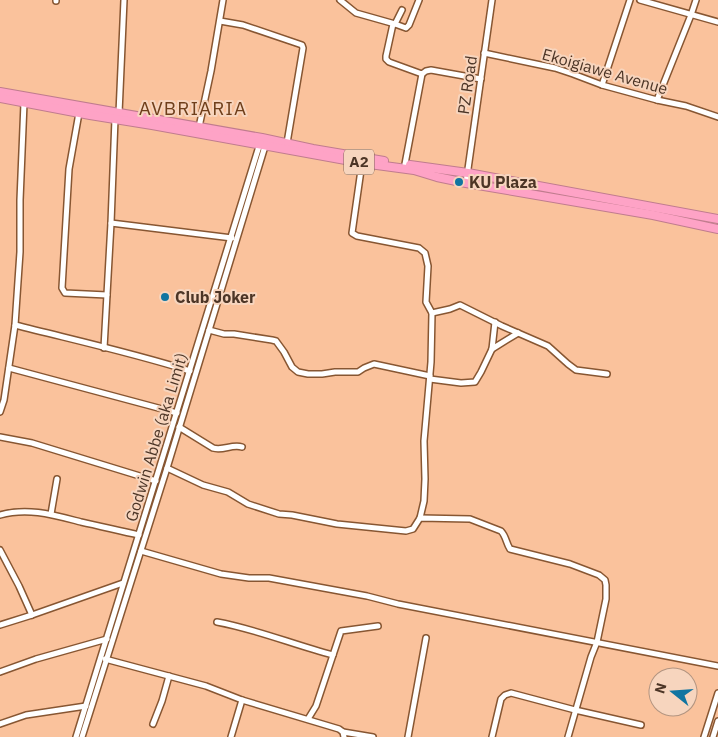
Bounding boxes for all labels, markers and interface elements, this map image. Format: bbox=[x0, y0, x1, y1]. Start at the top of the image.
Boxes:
street label: Ekoigiawe Avenue bbox=[540, 44, 670, 99]
street label: PZ Road bbox=[453, 54, 481, 116]
district label: AVBRIARIA bbox=[139, 96, 247, 120]
road number: A2 bbox=[344, 150, 374, 174]
place label: KU Plaza bbox=[469, 172, 537, 192]
marker: KU Plaza bbox=[453, 176, 465, 188]
place label: Club Joker bbox=[175, 287, 256, 307]
marker: Club Joker bbox=[159, 291, 171, 303]
street label: Godwin Abbe (aka Limit) bbox=[121, 350, 191, 524]
north arrow bbox=[648, 667, 698, 717]
text: N bbox=[650, 681, 671, 696]

